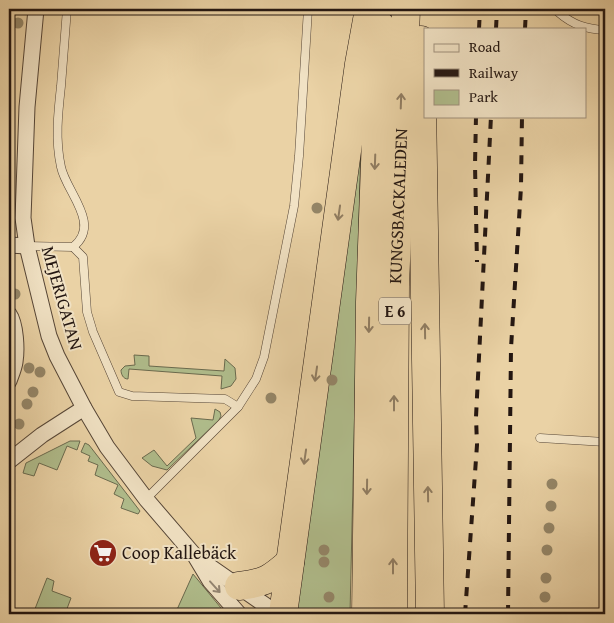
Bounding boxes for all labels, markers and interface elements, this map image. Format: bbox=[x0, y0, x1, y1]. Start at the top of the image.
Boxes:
legend bbox=[424, 28, 586, 118]
text: Road bbox=[469, 36, 500, 57]
text: Railway bbox=[469, 62, 519, 83]
text: Park bbox=[469, 86, 498, 107]
one-way arrow bbox=[397, 93, 406, 109]
street label: KUNGSBACKALEDEN bbox=[381, 128, 414, 284]
one-way arrow bbox=[370, 154, 380, 170]
one-way arrow bbox=[334, 205, 344, 221]
street label: MEJERIGATAN bbox=[35, 243, 90, 353]
road number: E 6 bbox=[379, 298, 411, 324]
one-way arrow bbox=[364, 316, 374, 333]
one-way arrow bbox=[421, 324, 430, 340]
one-way arrow bbox=[311, 365, 321, 381]
one-way arrow bbox=[389, 395, 399, 412]
one-way arrow bbox=[300, 448, 310, 464]
one-way arrow bbox=[362, 479, 372, 495]
one-way arrow bbox=[423, 486, 433, 502]
supermarket icon: Coop Kallebäck bbox=[88, 538, 118, 568]
place label: Coop Kallebäck bbox=[122, 539, 237, 566]
one-way arrow bbox=[388, 558, 398, 574]
one-way arrow bbox=[209, 580, 221, 593]

